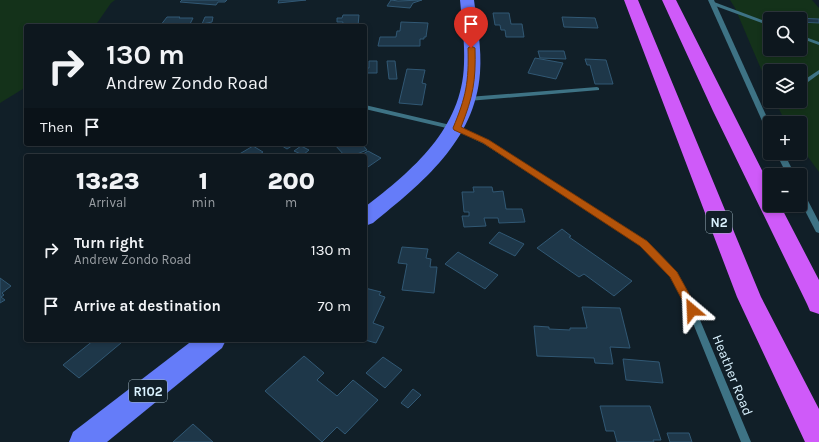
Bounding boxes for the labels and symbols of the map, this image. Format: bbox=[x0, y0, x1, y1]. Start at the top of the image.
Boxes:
pin bbox=[454, 7.0, 488, 48]
road number: N2 bbox=[706, 211, 732, 233]
position arrow bbox=[671, 289, 713, 331]
street label: Heather Road bbox=[709, 332, 756, 418]
road number: R102 bbox=[129, 380, 167, 402]

